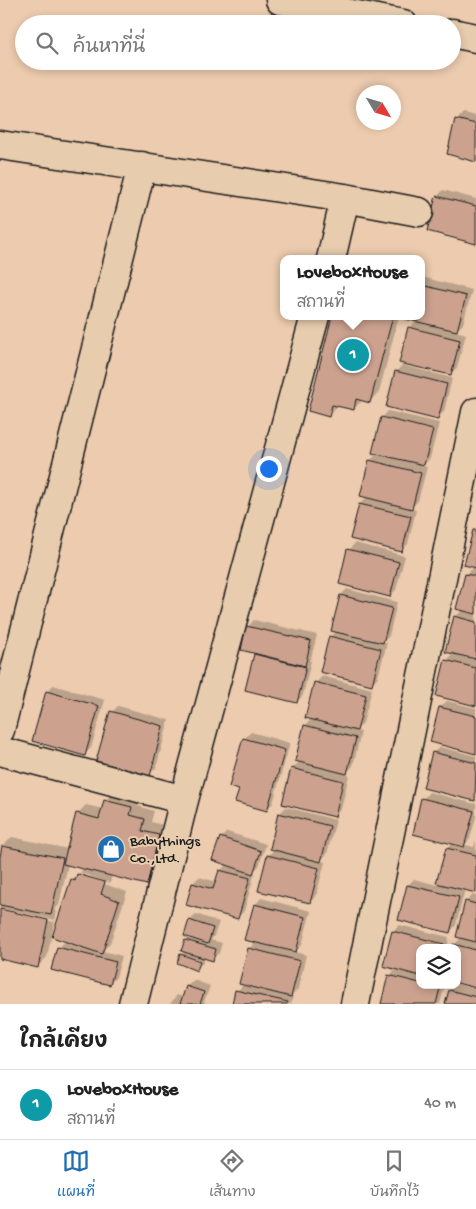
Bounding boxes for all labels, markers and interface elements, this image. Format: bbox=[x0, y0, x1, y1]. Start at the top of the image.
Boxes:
search box bbox=[15, 15, 461, 70]
icon: search bbox=[33, 29, 61, 57]
text: ค้นหาที่นี่ bbox=[73, 37, 145, 60]
north arrow bbox=[356, 85, 401, 130]
popup bbox=[280, 255, 425, 320]
text: LoveboxHouse bbox=[297, 262, 408, 285]
text: สถานที่ bbox=[297, 295, 345, 314]
pin: 1 bbox=[337, 336, 369, 374]
your location bbox=[256, 456, 282, 482]
place label: Babythings Co.,Ltd. bbox=[129, 833, 200, 868]
shop icon: Babythings Co.,Ltd. bbox=[96, 834, 126, 864]
map controls bbox=[416, 944, 461, 989]
button: layers bbox=[416, 944, 461, 989]
text: ใกล้เคียง bbox=[20, 1031, 107, 1056]
text: LoveboxHouse bbox=[67, 1079, 178, 1102]
text: 1 bbox=[33, 1095, 39, 1114]
text: 40 m bbox=[424, 1095, 456, 1114]
text: สถานที่ bbox=[67, 1112, 115, 1131]
tab: แผนที่ bbox=[57, 1147, 95, 1202]
tab: เส้นทาง bbox=[209, 1147, 255, 1202]
tab: บันทึกไว้ bbox=[370, 1147, 419, 1202]

